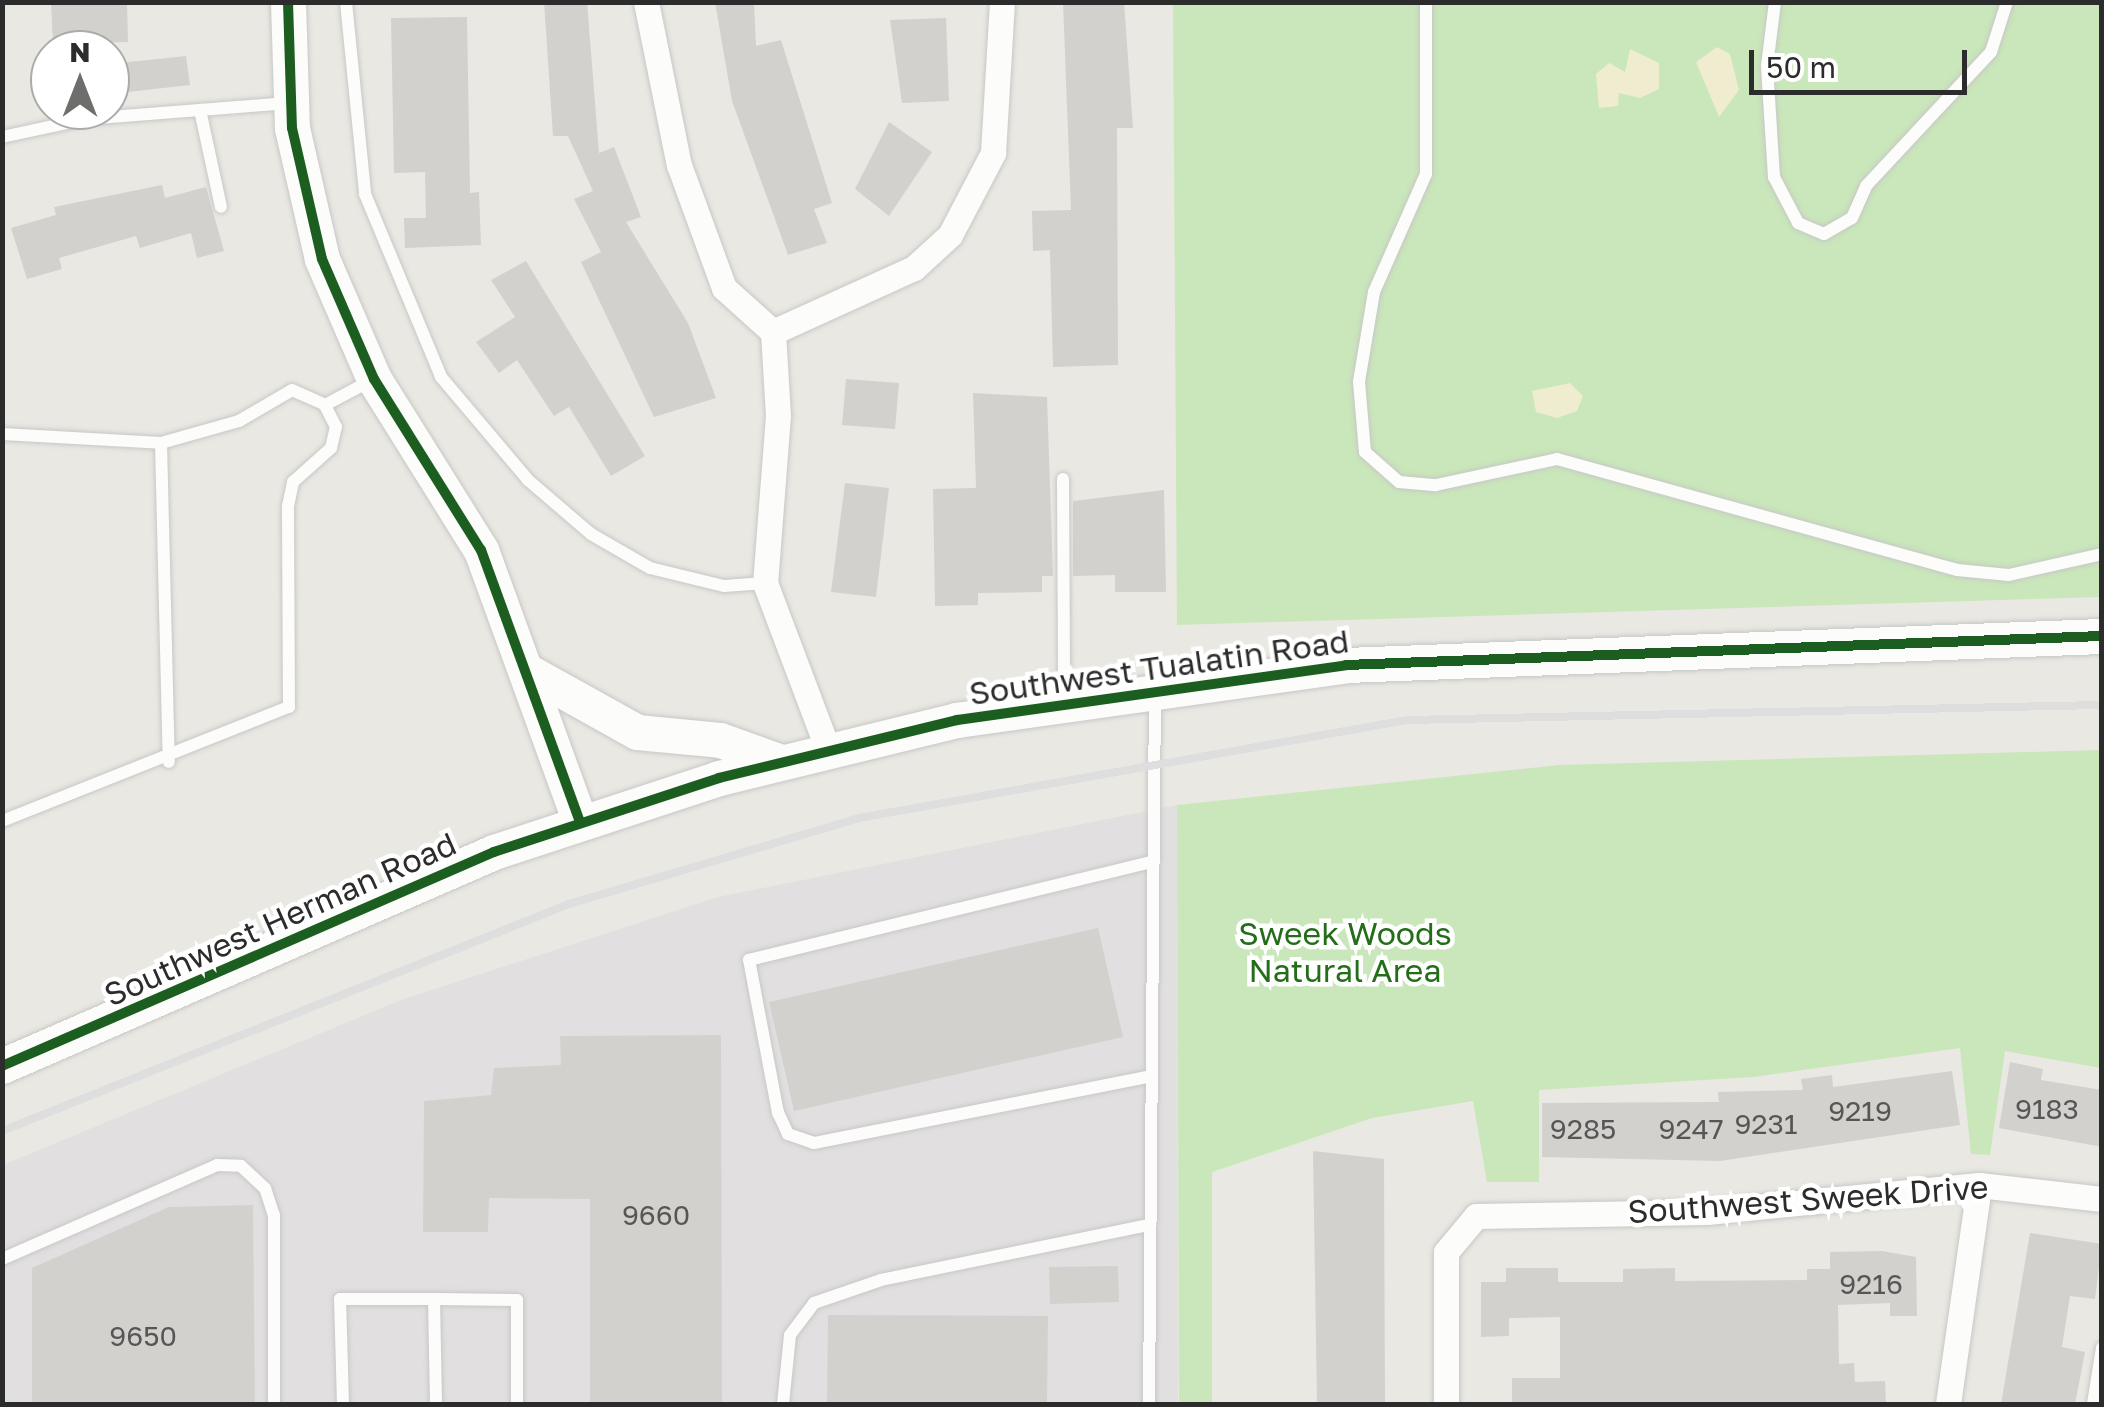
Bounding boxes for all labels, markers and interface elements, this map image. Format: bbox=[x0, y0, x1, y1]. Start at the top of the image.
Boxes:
north arrow bbox=[30, 30, 130, 130]
scale bar bbox=[1754, 30, 1972, 92]
text: N bbox=[69, 35, 91, 68]
text: 50 m bbox=[1766, 49, 1836, 85]
street label: Southwest Tualatin Road bbox=[967, 621, 1351, 713]
street label: Southwest Herman Road bbox=[98, 824, 462, 1014]
park label: Sweek Woods Natural Area bbox=[1238, 915, 1452, 990]
house number: 9183 bbox=[2015, 1092, 2079, 1126]
house number: 9219 bbox=[1828, 1094, 1892, 1128]
house number: 9231 bbox=[1734, 1107, 1798, 1141]
house number: 9285 bbox=[1550, 1112, 1616, 1146]
house number: 9247 bbox=[1658, 1112, 1724, 1146]
street label: Southwest Sweek Drive bbox=[1626, 1167, 1990, 1231]
house number: 9660 bbox=[622, 1198, 690, 1232]
house number: 9216 bbox=[1839, 1267, 1903, 1301]
house number: 9650 bbox=[109, 1319, 177, 1353]

